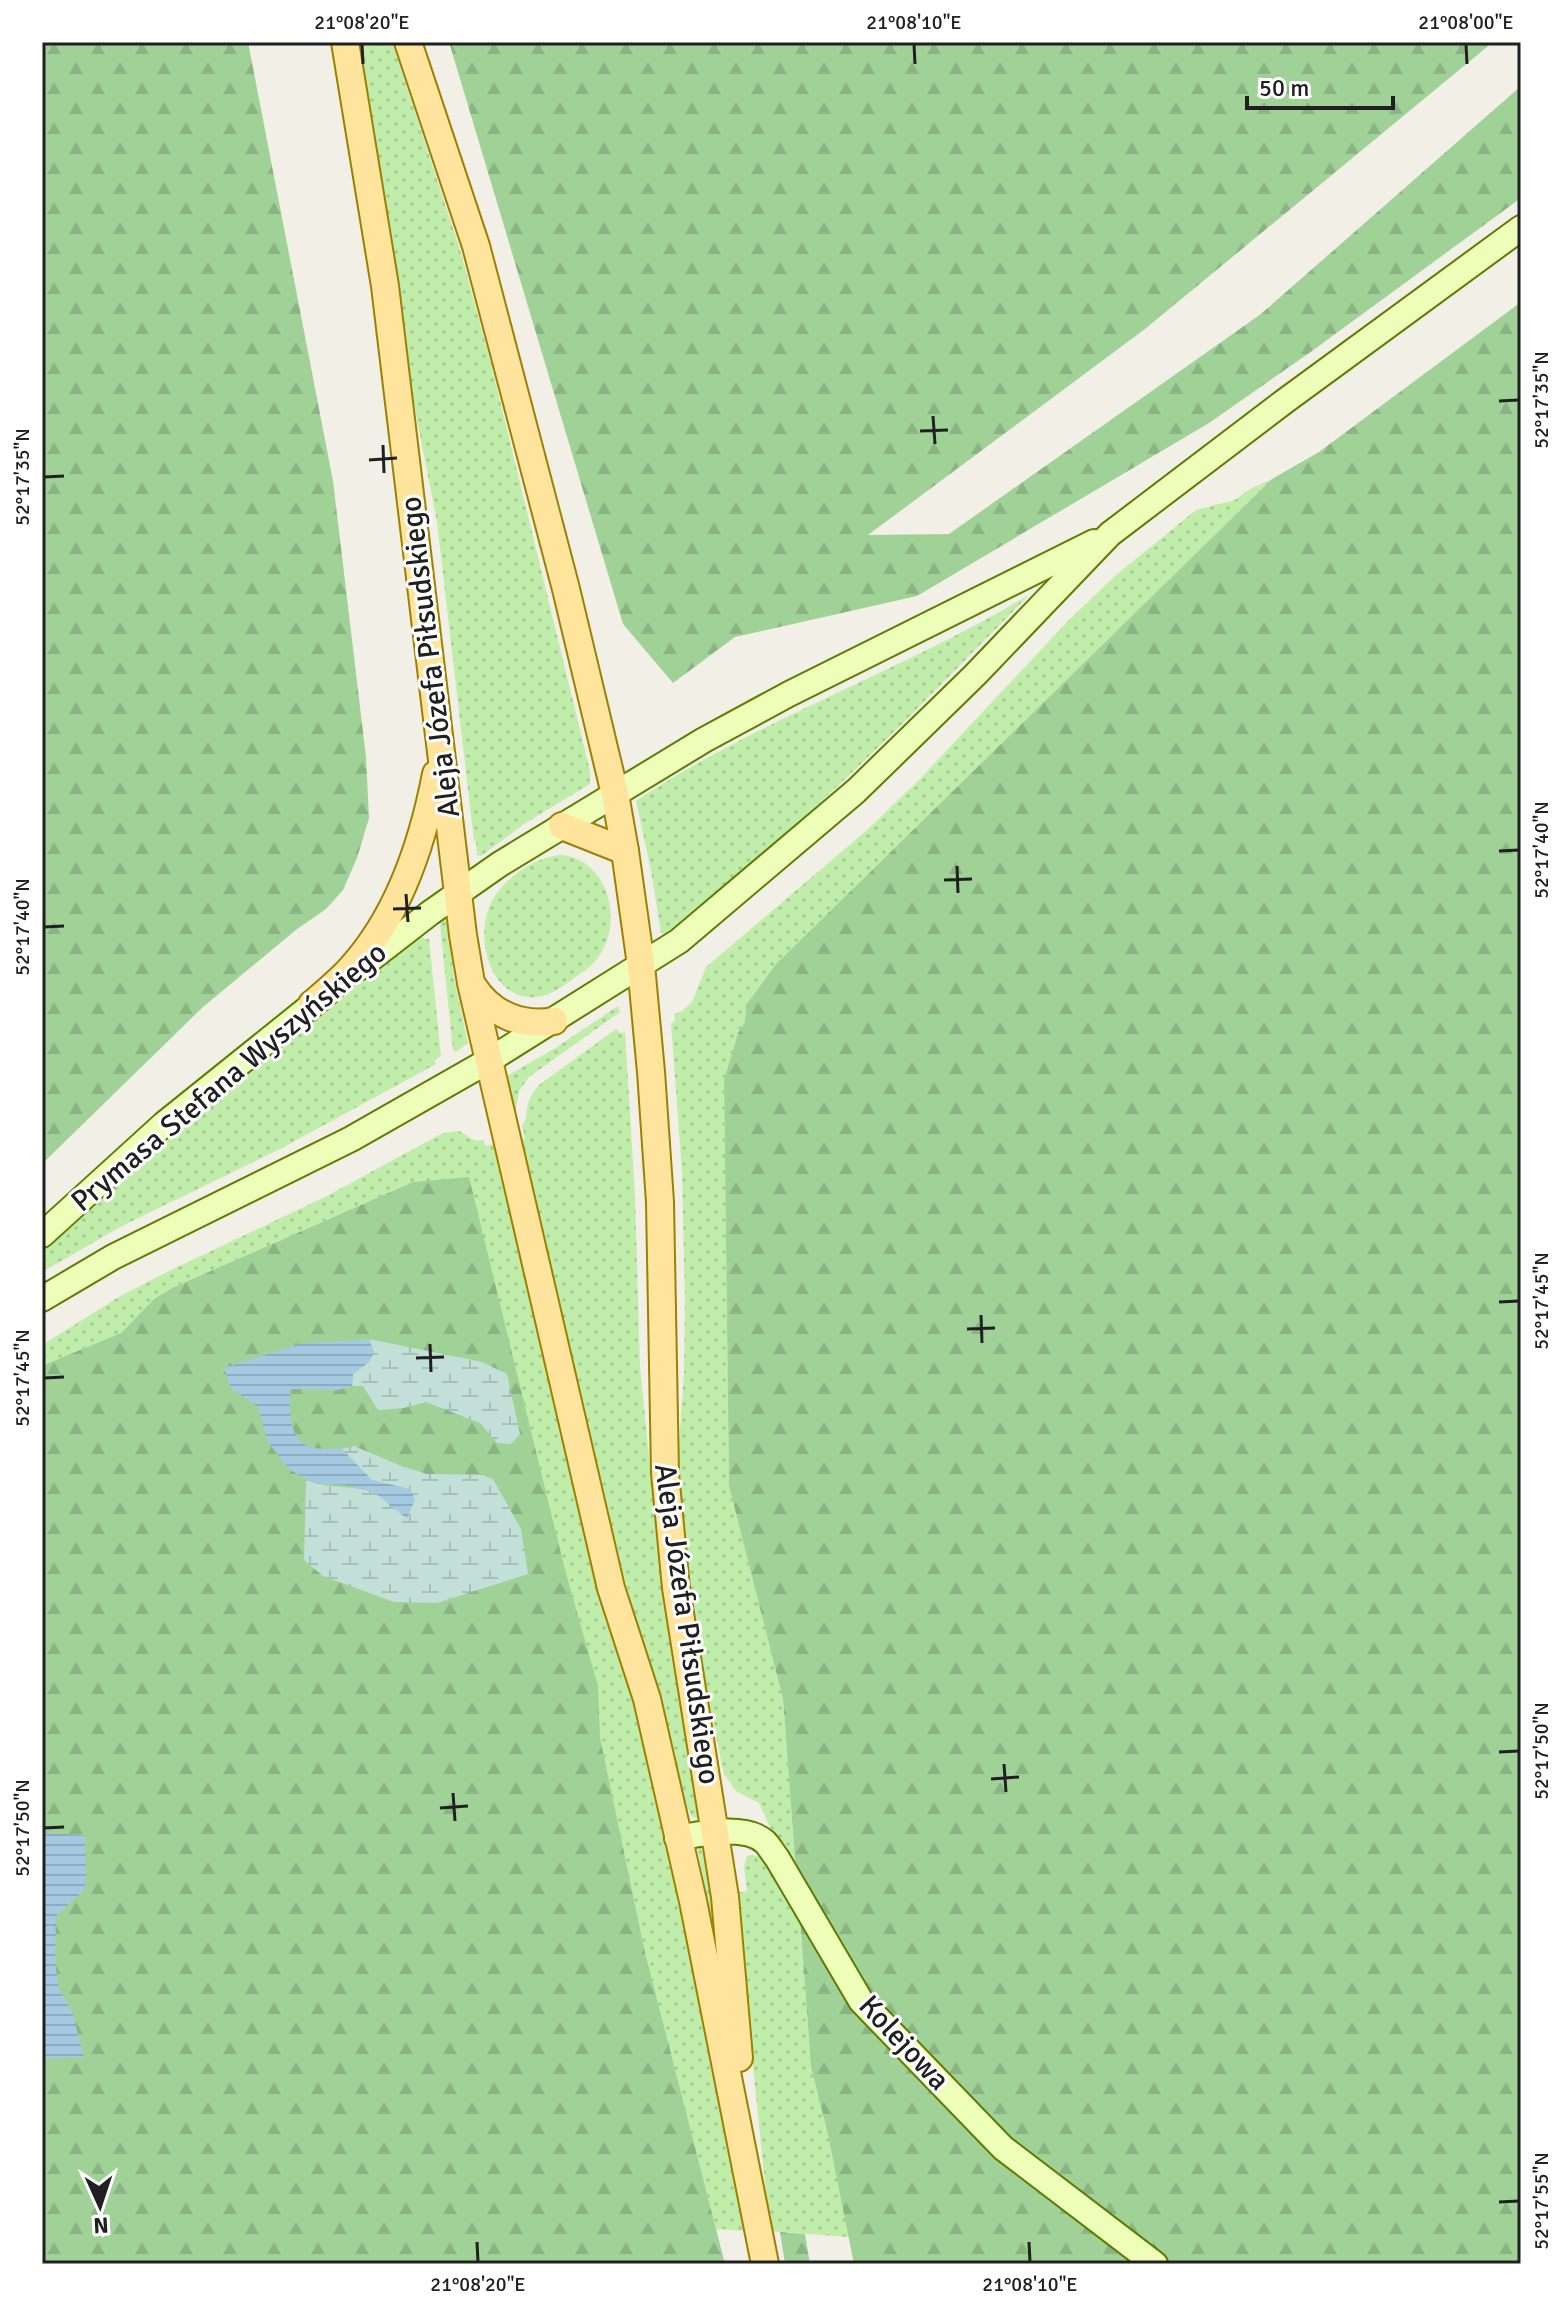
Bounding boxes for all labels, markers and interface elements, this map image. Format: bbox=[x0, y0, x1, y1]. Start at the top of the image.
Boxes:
text: 21°08'20"E bbox=[314, 10, 410, 35]
text: 21°08'10"E bbox=[866, 10, 962, 35]
text: 21°08'00"E bbox=[1418, 10, 1514, 35]
scale bar bbox=[1247, 60, 1393, 110]
text: 50 m bbox=[1259, 73, 1309, 103]
text: 52°17'35"N bbox=[1529, 351, 1554, 449]
text: 52°17'35"N bbox=[10, 428, 35, 526]
street label: Aleja Józefa Piłsudskiego bbox=[392, 494, 468, 820]
text: 52°17'40"N bbox=[1529, 801, 1554, 899]
text: 52°17'40"N bbox=[10, 878, 35, 976]
street label: Prymasa Stefana Wyszyńskiego bbox=[64, 934, 394, 1220]
text: 52°17'45"N bbox=[1529, 1252, 1554, 1350]
text: 52°17'45"N bbox=[10, 1329, 35, 1427]
street label: Aleja Józefa Piłsudskiego bbox=[646, 1461, 728, 1787]
text: 52°17'50"N bbox=[1529, 1702, 1554, 1800]
text: 52°17'50"N bbox=[10, 1779, 35, 1877]
street label: Kolejowa bbox=[851, 1988, 957, 2098]
text: 52°17'55"N bbox=[1529, 2152, 1554, 2250]
north arrow bbox=[60, 2166, 140, 2246]
text: N bbox=[93, 2212, 109, 2239]
text: 21°08'20"E bbox=[430, 2272, 526, 2297]
text: 21°08'10"E bbox=[982, 2272, 1078, 2297]

